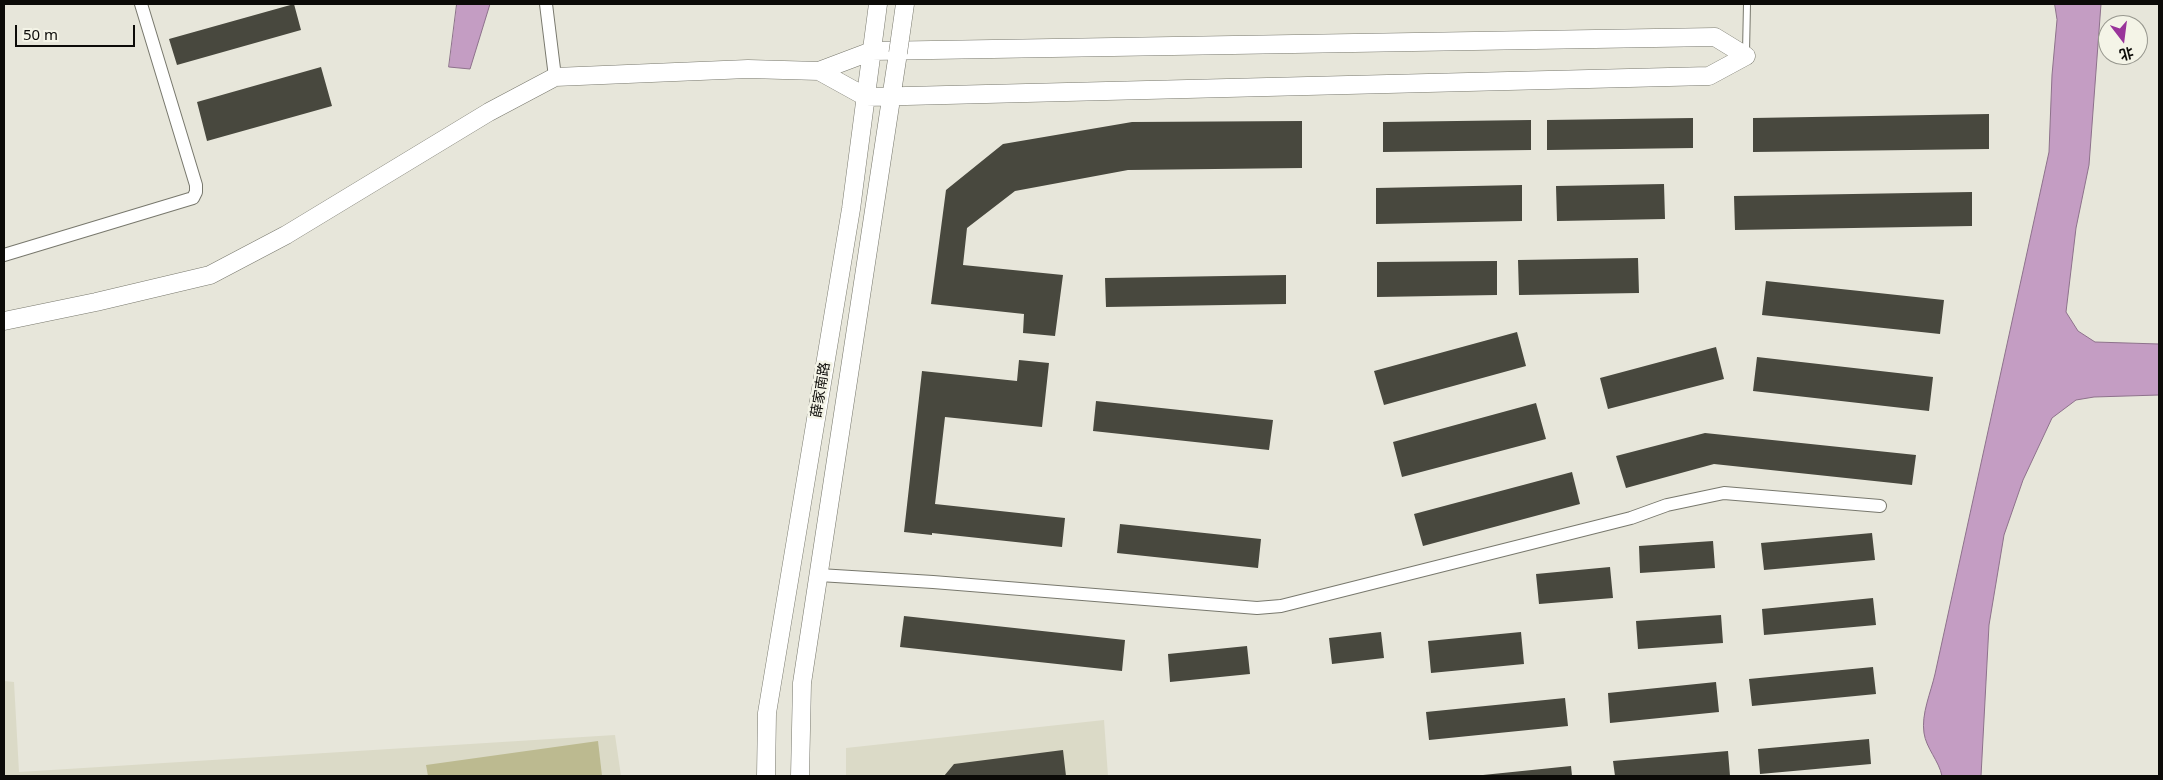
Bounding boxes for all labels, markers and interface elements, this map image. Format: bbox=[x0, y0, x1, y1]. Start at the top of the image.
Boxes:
scale bar bbox=[18, 15, 138, 47]
north arrow bbox=[2098, 15, 2148, 65]
text: 50 m bbox=[23, 24, 58, 44]
text: 北 bbox=[2118, 43, 2136, 65]
street label: 薛家南路 bbox=[808, 361, 834, 419]

